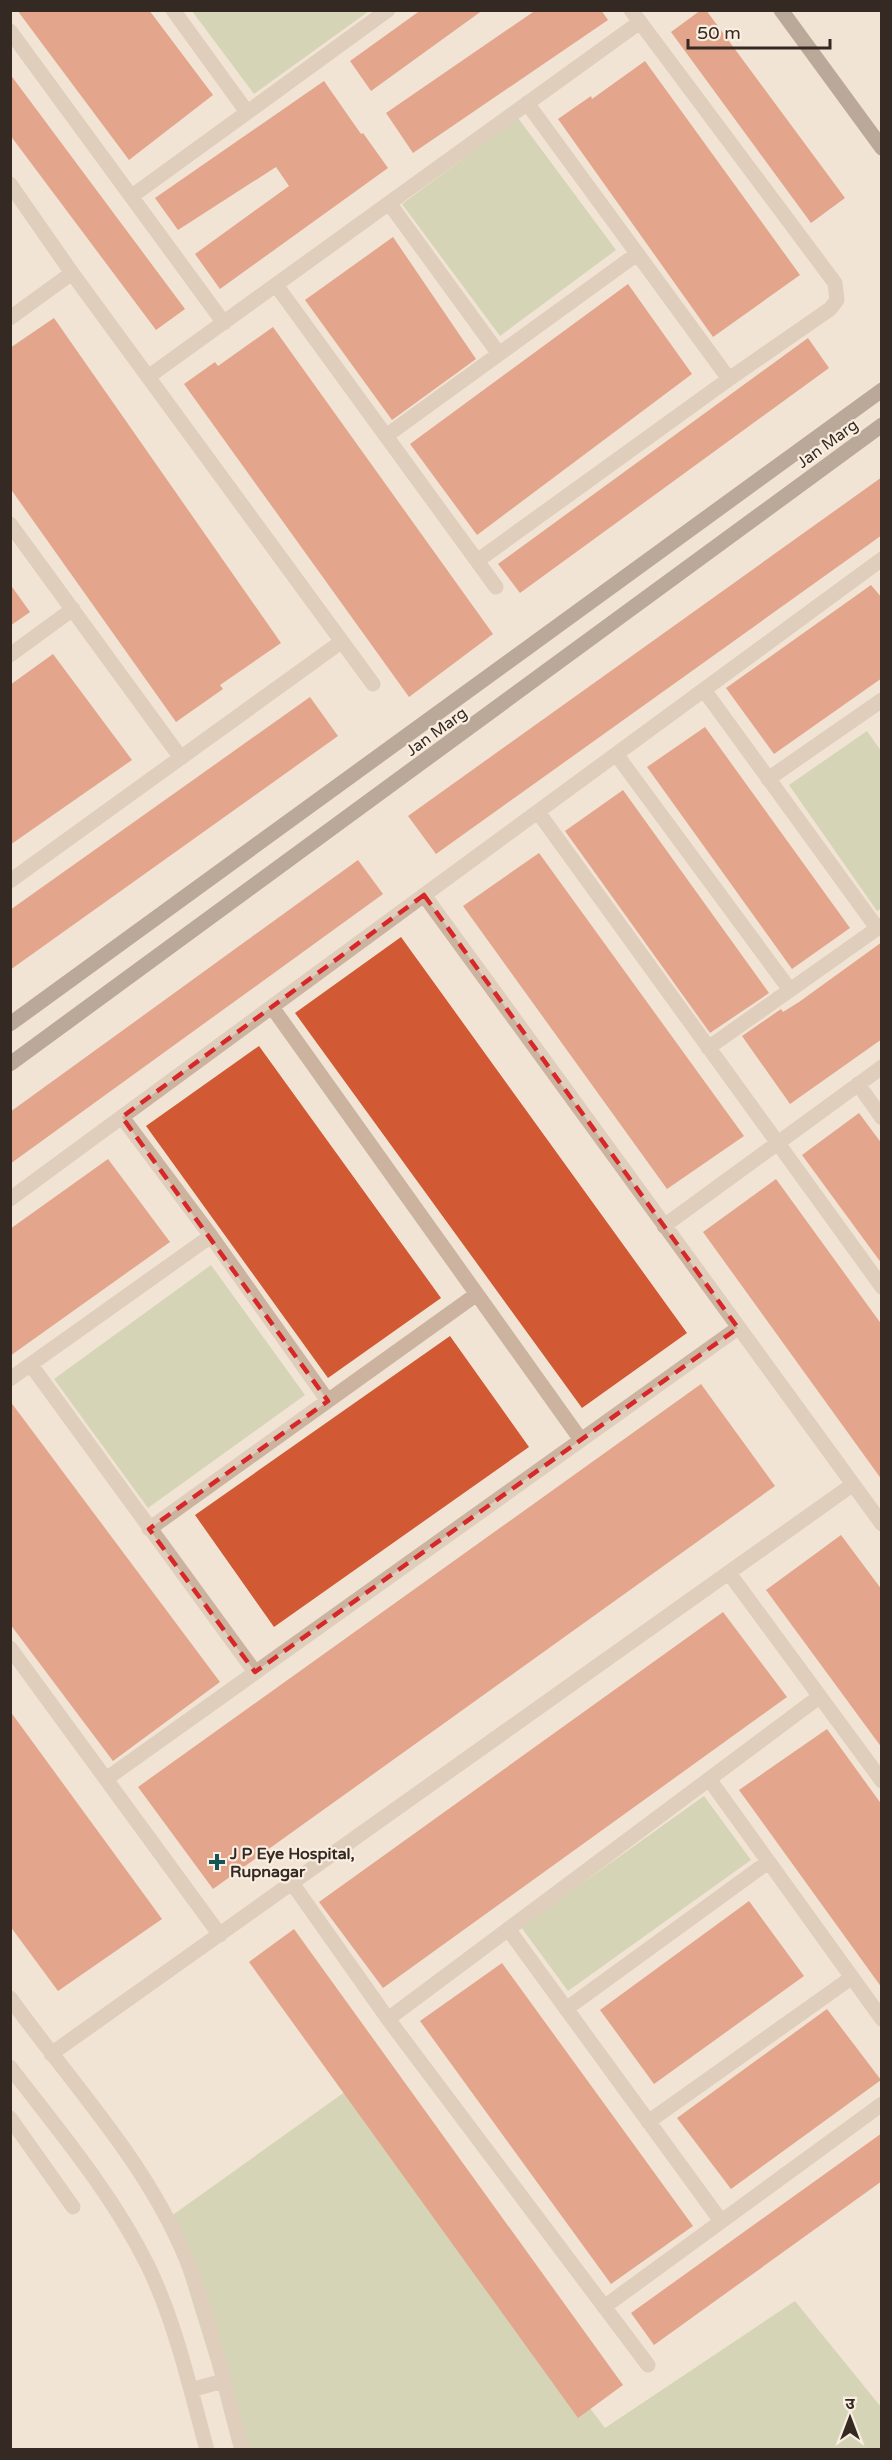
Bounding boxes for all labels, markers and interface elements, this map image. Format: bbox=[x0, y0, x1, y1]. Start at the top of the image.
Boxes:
scale bar bbox=[688, 12, 830, 50]
text: 50 m bbox=[697, 22, 741, 44]
street label: Jan Marg bbox=[793, 415, 862, 473]
street label: Jan Marg bbox=[402, 703, 471, 761]
place label: J P Eye Hospital, Rupnagar bbox=[229, 1844, 355, 1882]
marker: J P Eye Hospital, Rupnagar bbox=[208, 1853, 226, 1871]
north arrow bbox=[820, 2388, 880, 2448]
text: उ bbox=[845, 2394, 855, 2414]

